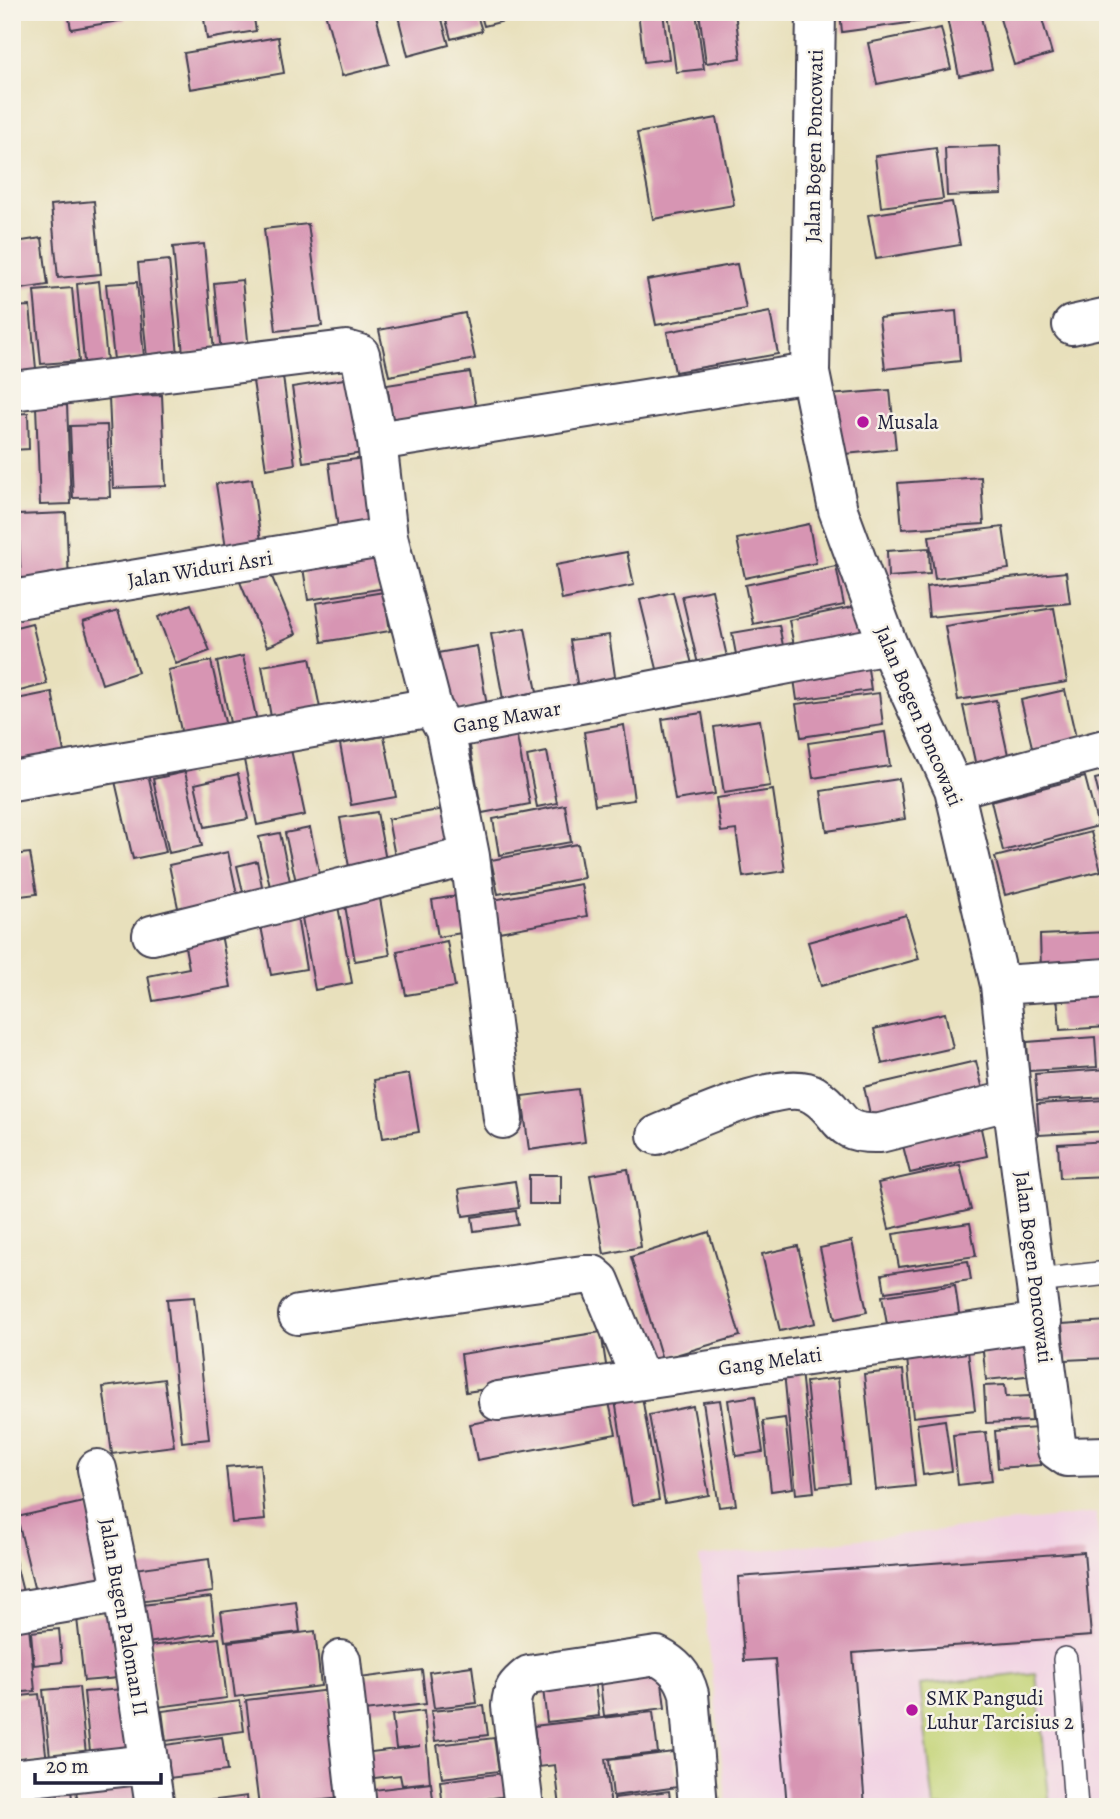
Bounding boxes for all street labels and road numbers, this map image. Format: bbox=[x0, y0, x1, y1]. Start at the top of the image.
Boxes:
street label: Jalan Bogen Poncowati bbox=[798, 49, 830, 243]
street label: Jalan Widuri Asri bbox=[125, 544, 275, 594]
street label: Jalan Bogen Poncowati bbox=[868, 622, 970, 811]
street label: Gang Mawar bbox=[451, 694, 563, 740]
street label: Jalan Bogen Poncowati bbox=[1008, 1169, 1060, 1365]
street label: Gang Melati bbox=[716, 1340, 824, 1382]
street label: Jalan Bugen Paloman II bbox=[93, 1516, 155, 1718]

